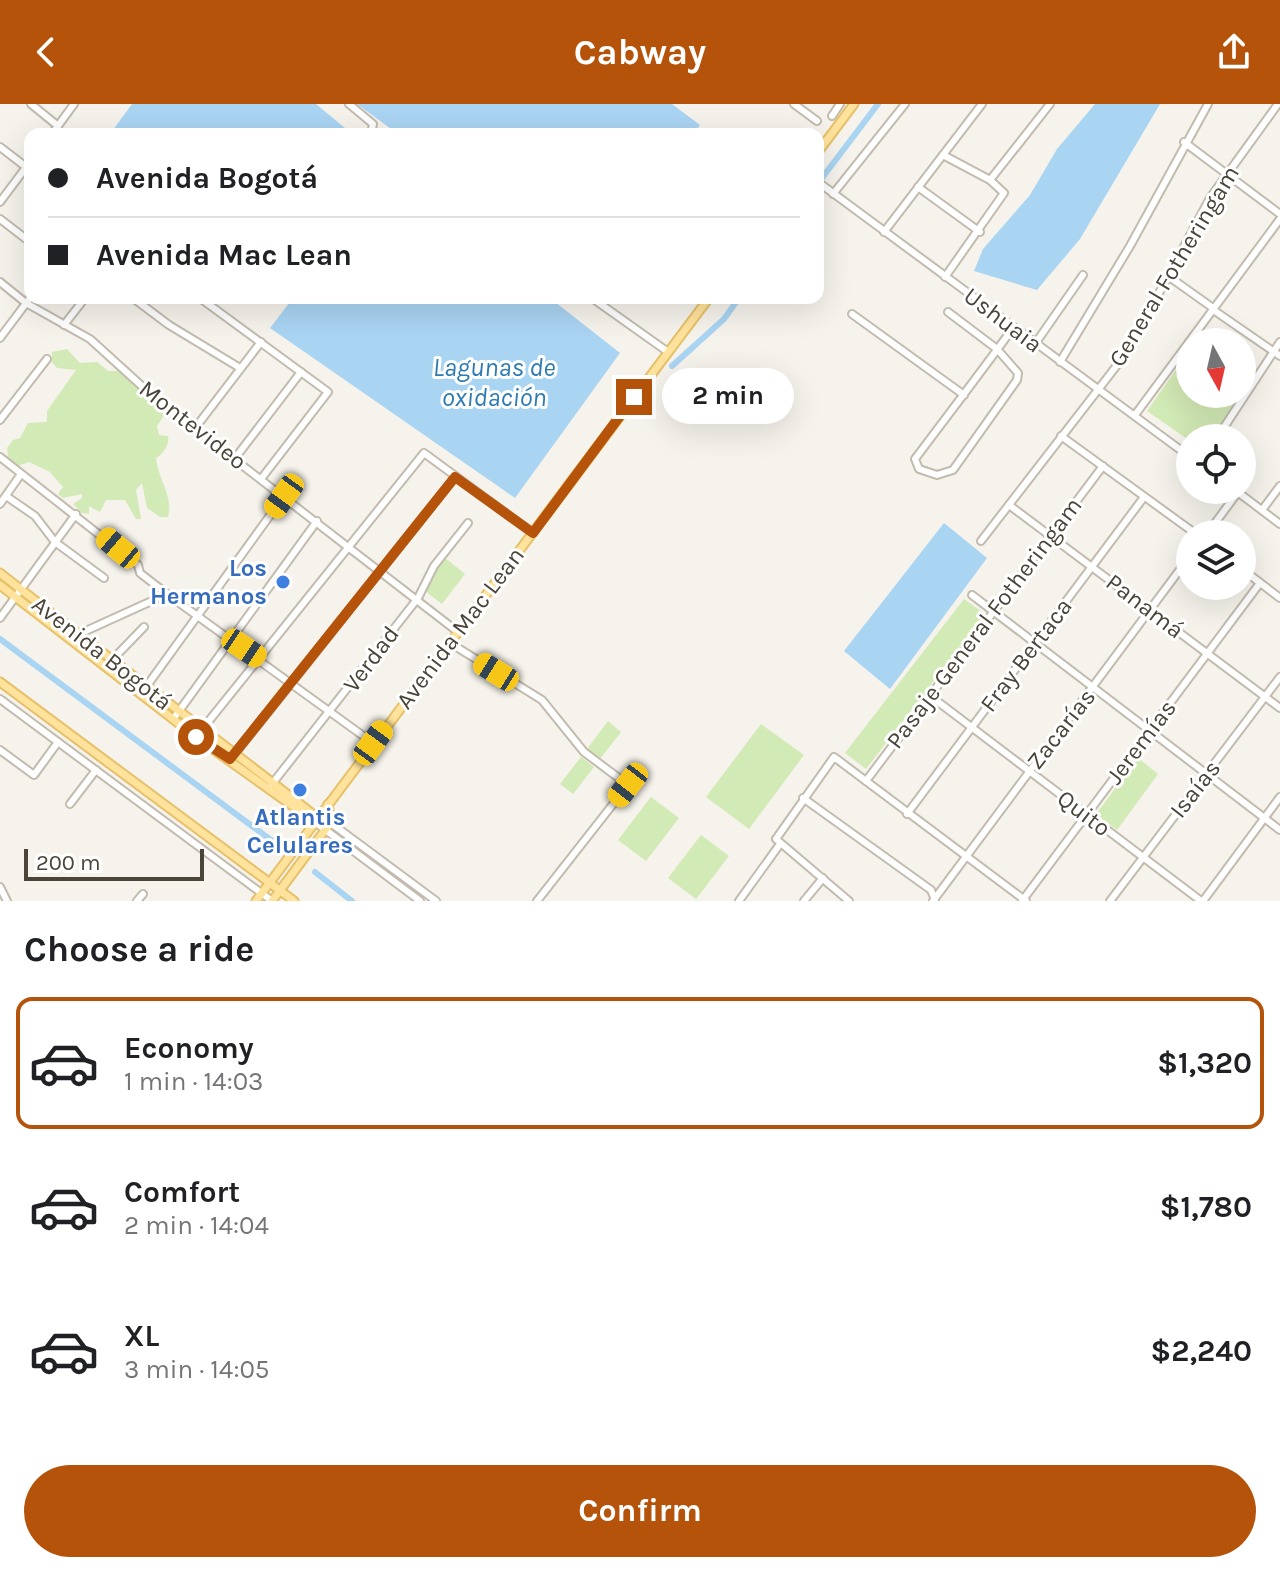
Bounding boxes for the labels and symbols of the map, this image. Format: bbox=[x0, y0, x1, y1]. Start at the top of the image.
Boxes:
street label: General Fotheringam bbox=[1103, 161, 1245, 371]
street label: Ushuaia bbox=[958, 281, 1048, 359]
north arrow bbox=[1176, 328, 1256, 408]
water label: Lagunas de oxidación bbox=[433, 352, 555, 413]
callout: 2 min bbox=[662, 369, 794, 425]
street label: Montevideo bbox=[134, 375, 252, 475]
route end bbox=[616, 379, 652, 415]
car bbox=[260, 470, 308, 522]
street label: Pasaje General Fotheringam bbox=[880, 492, 1088, 754]
car bbox=[92, 523, 144, 573]
street label: Avenida Mac Lean bbox=[390, 542, 530, 714]
place label: Los Hermanos bbox=[150, 554, 267, 610]
street label: Panamá bbox=[1101, 568, 1189, 644]
marker: Los Hermanos bbox=[274, 573, 292, 591]
street label: Avenida Bogotá bbox=[27, 590, 177, 716]
street label: Fray Bertaca bbox=[974, 593, 1078, 717]
street label: Verdad bbox=[337, 620, 405, 698]
car bbox=[217, 625, 271, 671]
car bbox=[469, 649, 523, 695]
street label: Zacarías bbox=[1021, 683, 1101, 775]
street label: Jeremías bbox=[1100, 694, 1182, 790]
car bbox=[349, 717, 397, 769]
route start bbox=[178, 719, 214, 755]
street label: Isaías bbox=[1164, 755, 1226, 823]
car bbox=[604, 759, 652, 811]
marker: Atlantis Celulares bbox=[291, 781, 309, 799]
street label: Quito bbox=[1052, 784, 1116, 842]
place label: Atlantis Celulares bbox=[247, 803, 353, 859]
scale bar bbox=[24, 845, 204, 881]

